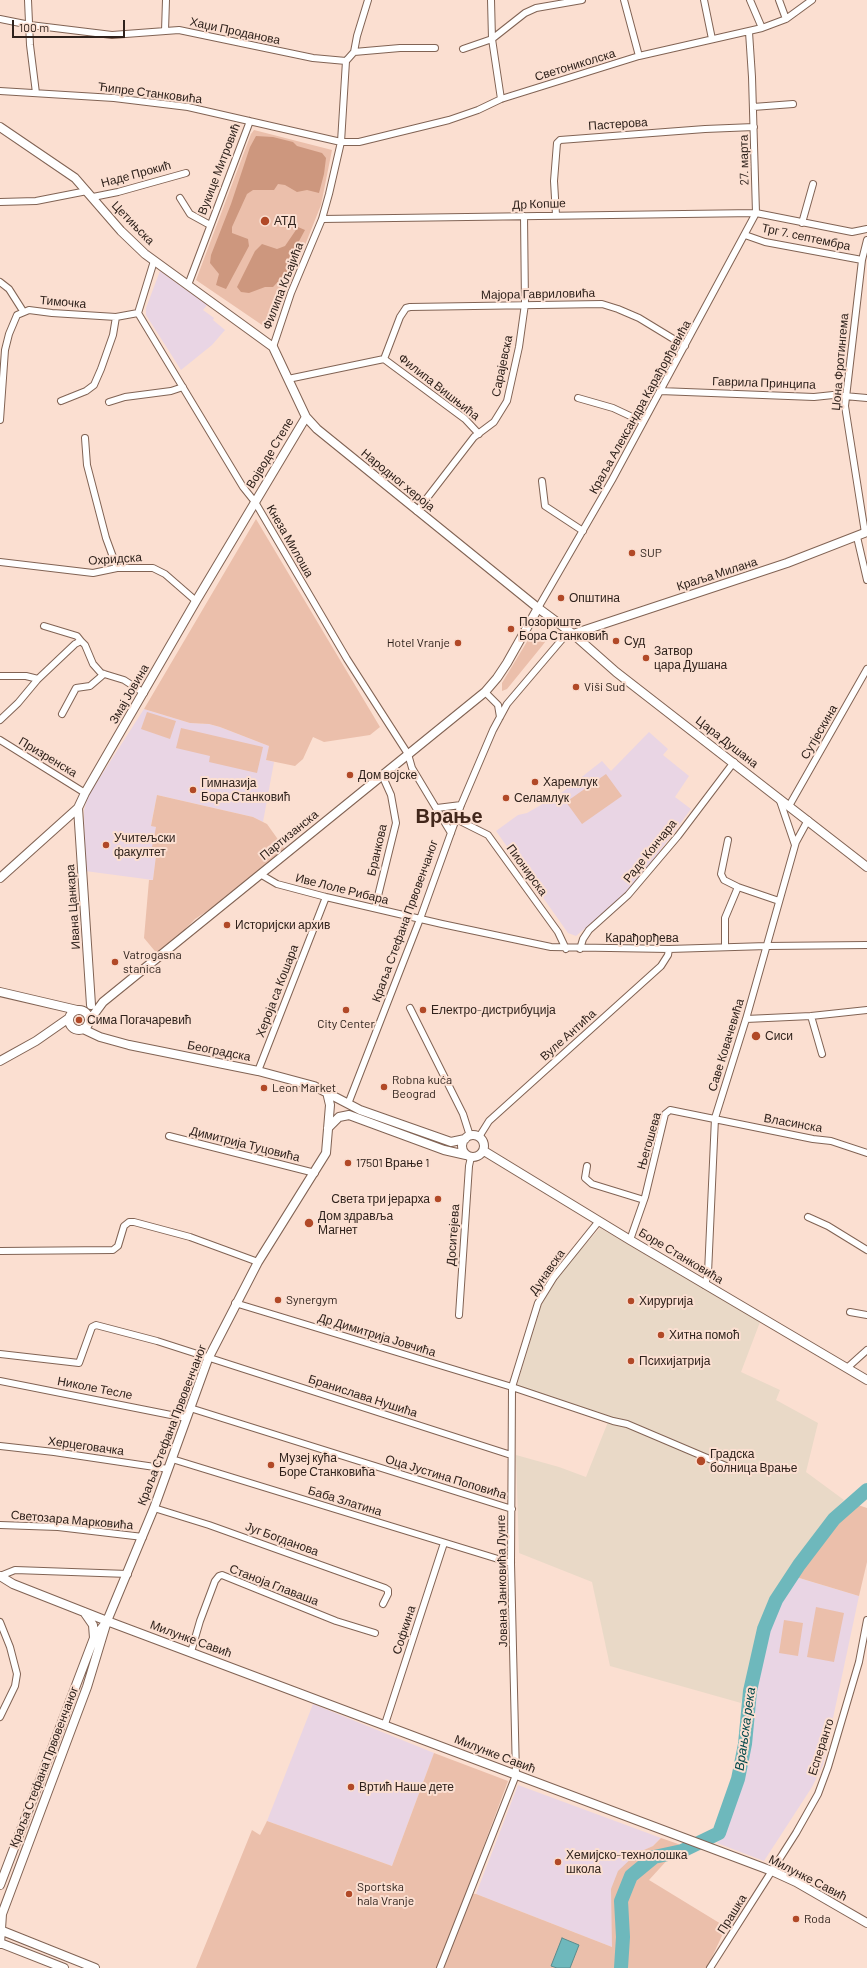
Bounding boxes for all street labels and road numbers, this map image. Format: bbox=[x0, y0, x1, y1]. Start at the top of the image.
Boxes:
street label: Хаџи Проданова bbox=[189, 14, 281, 48]
street label: Светониколска bbox=[533, 46, 617, 84]
street label: Ћипре Станковића bbox=[97, 79, 203, 107]
street label: Пастерова bbox=[588, 115, 648, 133]
street label: Вукице Митровић bbox=[195, 121, 243, 217]
street label: 27. марта bbox=[736, 135, 752, 185]
street label: Наде Прокић bbox=[99, 158, 173, 190]
street label: Др Копше bbox=[512, 196, 566, 212]
street label: Цетињска bbox=[109, 198, 157, 248]
street label: Трг 7. септембра bbox=[760, 221, 852, 253]
street label: Филипа Кљајића bbox=[260, 240, 306, 332]
street label: Мајора Гавриловића bbox=[481, 286, 595, 302]
street label: Тимочка bbox=[39, 293, 87, 311]
street label: Џона Фротингема bbox=[829, 313, 851, 411]
street label: Краља Александра Карађорђевића bbox=[586, 318, 694, 496]
street label: Сарајевска bbox=[488, 334, 516, 398]
street label: Филипа Вишњића bbox=[395, 351, 483, 423]
street label: Гаврила Принципа bbox=[712, 374, 816, 392]
street label: Војводе Степе bbox=[243, 415, 297, 491]
street label: Народног хероја bbox=[358, 446, 438, 514]
street label: Кнеза Милоша bbox=[263, 502, 317, 580]
street label: Охридска bbox=[88, 550, 142, 568]
street label: Краља Милана bbox=[675, 554, 759, 594]
street label: Змај Јовина bbox=[106, 662, 152, 726]
street label: Сутјескина bbox=[798, 702, 840, 762]
street label: Цара Душана bbox=[693, 713, 761, 771]
street label: Призренска bbox=[16, 734, 80, 780]
street label: Партизанска bbox=[257, 807, 321, 863]
street label: Раде Кончара bbox=[620, 817, 680, 885]
street label: Бранкова bbox=[364, 823, 390, 877]
street label: Краља Стефана Првовенчаног bbox=[369, 838, 441, 1004]
street label: Пионирска bbox=[503, 841, 551, 899]
street label: Ивана Цанкара bbox=[63, 864, 83, 950]
street label: Иве Лоле Рибара bbox=[294, 870, 390, 908]
street label: Карађорђева bbox=[605, 931, 679, 945]
street label: Хероја са Кошара bbox=[253, 943, 301, 1039]
street label: Саве Ковачевића bbox=[705, 997, 747, 1093]
street label: Вуле Антића bbox=[537, 1006, 599, 1064]
street label: Београдска bbox=[186, 1038, 252, 1064]
street label: Његошева bbox=[634, 1111, 664, 1171]
street label: Власинска bbox=[763, 1111, 823, 1135]
street label: Димитрија Туцовића bbox=[188, 1123, 302, 1165]
street label: Доситејева bbox=[444, 1204, 462, 1266]
street label: Боре Станковића bbox=[636, 1225, 726, 1287]
street label: Дунавска bbox=[526, 1247, 568, 1297]
street label: Др Димитрија Јовчића bbox=[316, 1310, 438, 1360]
street label: Краља Стефана Првовенчаног bbox=[135, 1342, 209, 1508]
street label: Бранислава Нушића bbox=[307, 1372, 419, 1420]
street label: Николе Тесле bbox=[56, 1374, 134, 1402]
street label: Херцеговачка bbox=[47, 1434, 125, 1458]
street label: Оца Јустина Поповића bbox=[384, 1452, 508, 1502]
street label: Баба Златина bbox=[306, 1483, 384, 1519]
street label: Светозара Марковића bbox=[10, 1507, 134, 1533]
street label: Јована Јанковића Лунге bbox=[494, 1514, 510, 1648]
street label: Југ Богданова bbox=[243, 1519, 321, 1559]
street label: Станоја Главаша bbox=[227, 1561, 321, 1609]
street label: Софкина bbox=[389, 1604, 419, 1656]
street label: Милунке Савић bbox=[148, 1618, 234, 1660]
street label: Краља Стефана Првовенчаног bbox=[7, 1684, 81, 1850]
street label: Есперанто bbox=[805, 1717, 837, 1777]
street label: Милунке Савић bbox=[452, 1732, 538, 1776]
street label: Милунке Савић bbox=[766, 1852, 850, 1904]
street label: Прашка bbox=[714, 1892, 750, 1936]

